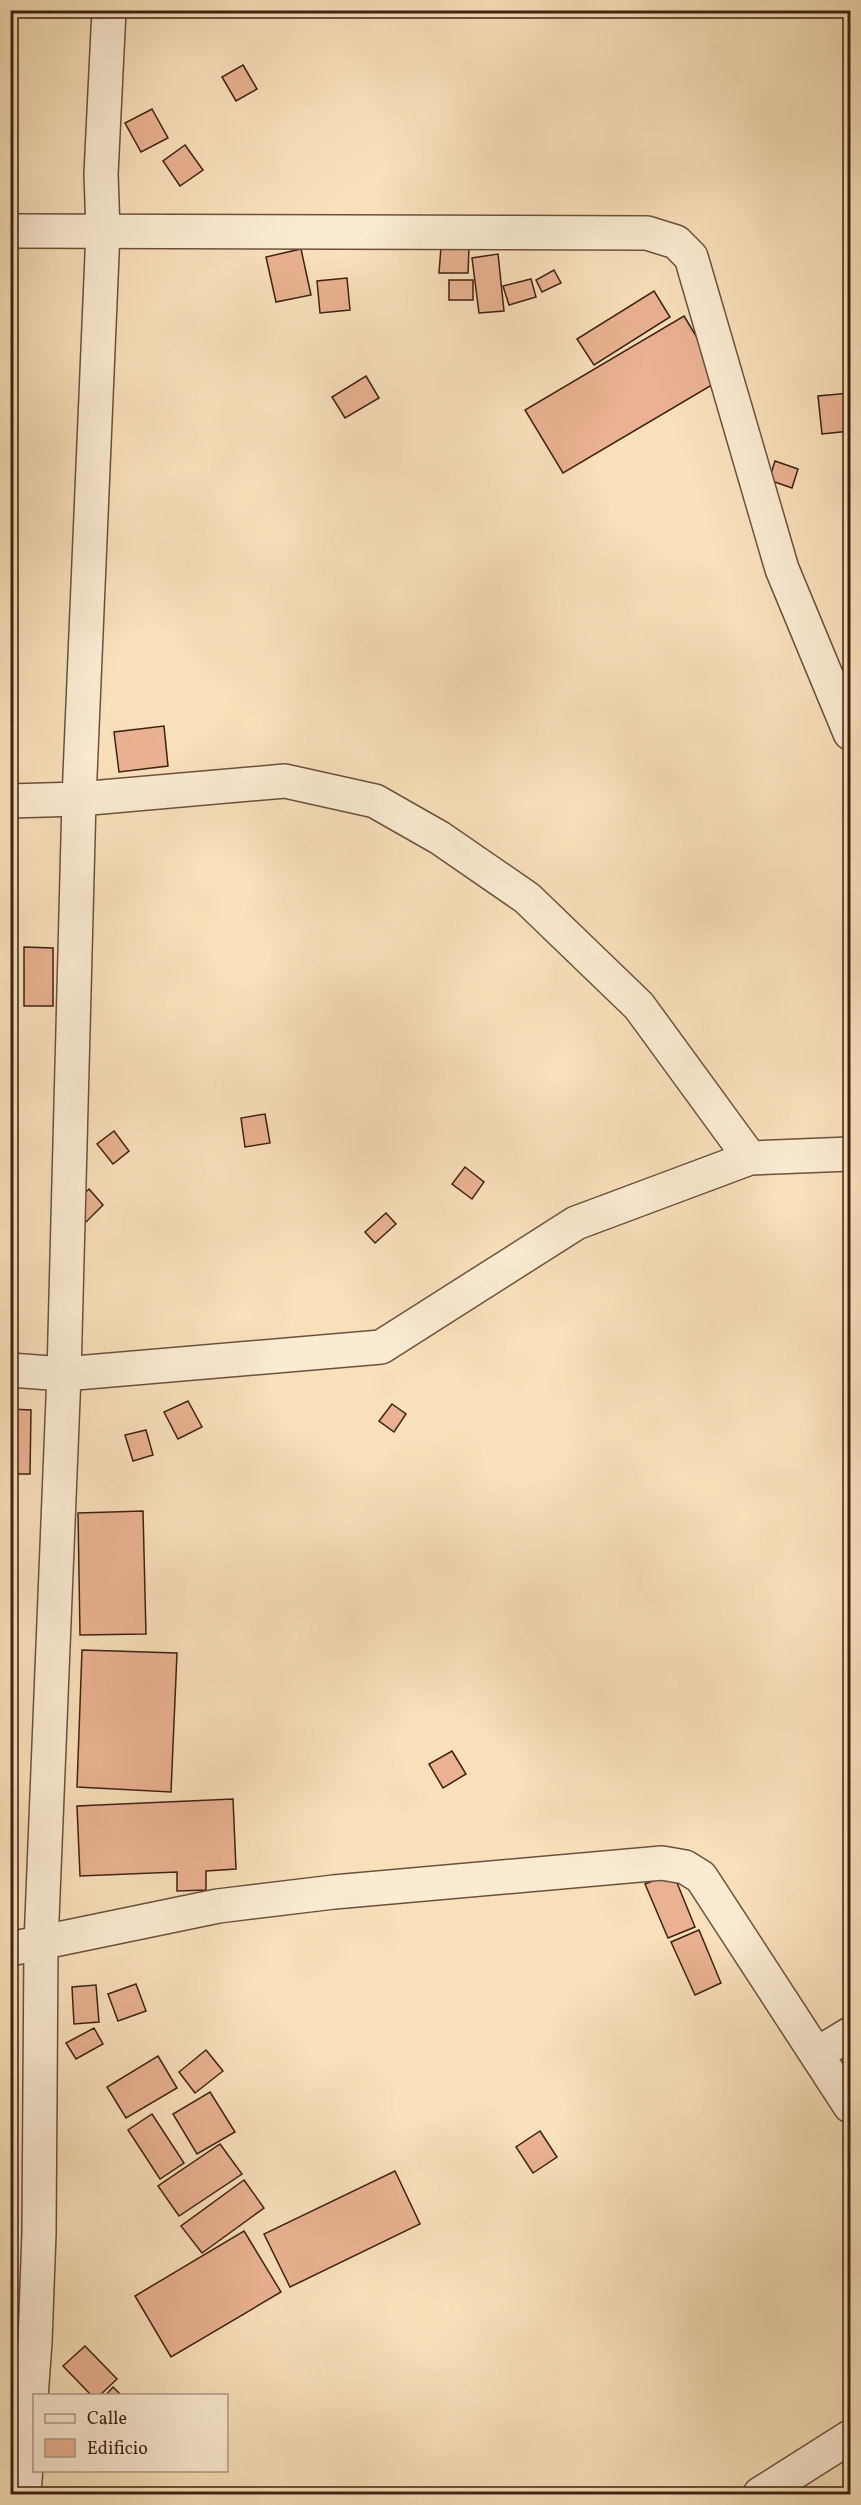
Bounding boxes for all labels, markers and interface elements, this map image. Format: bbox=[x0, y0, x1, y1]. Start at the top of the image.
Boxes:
legend bbox=[33, 2394, 228, 2472]
text: Calle bbox=[87, 2407, 127, 2432]
text: Edificio bbox=[87, 2437, 148, 2462]

